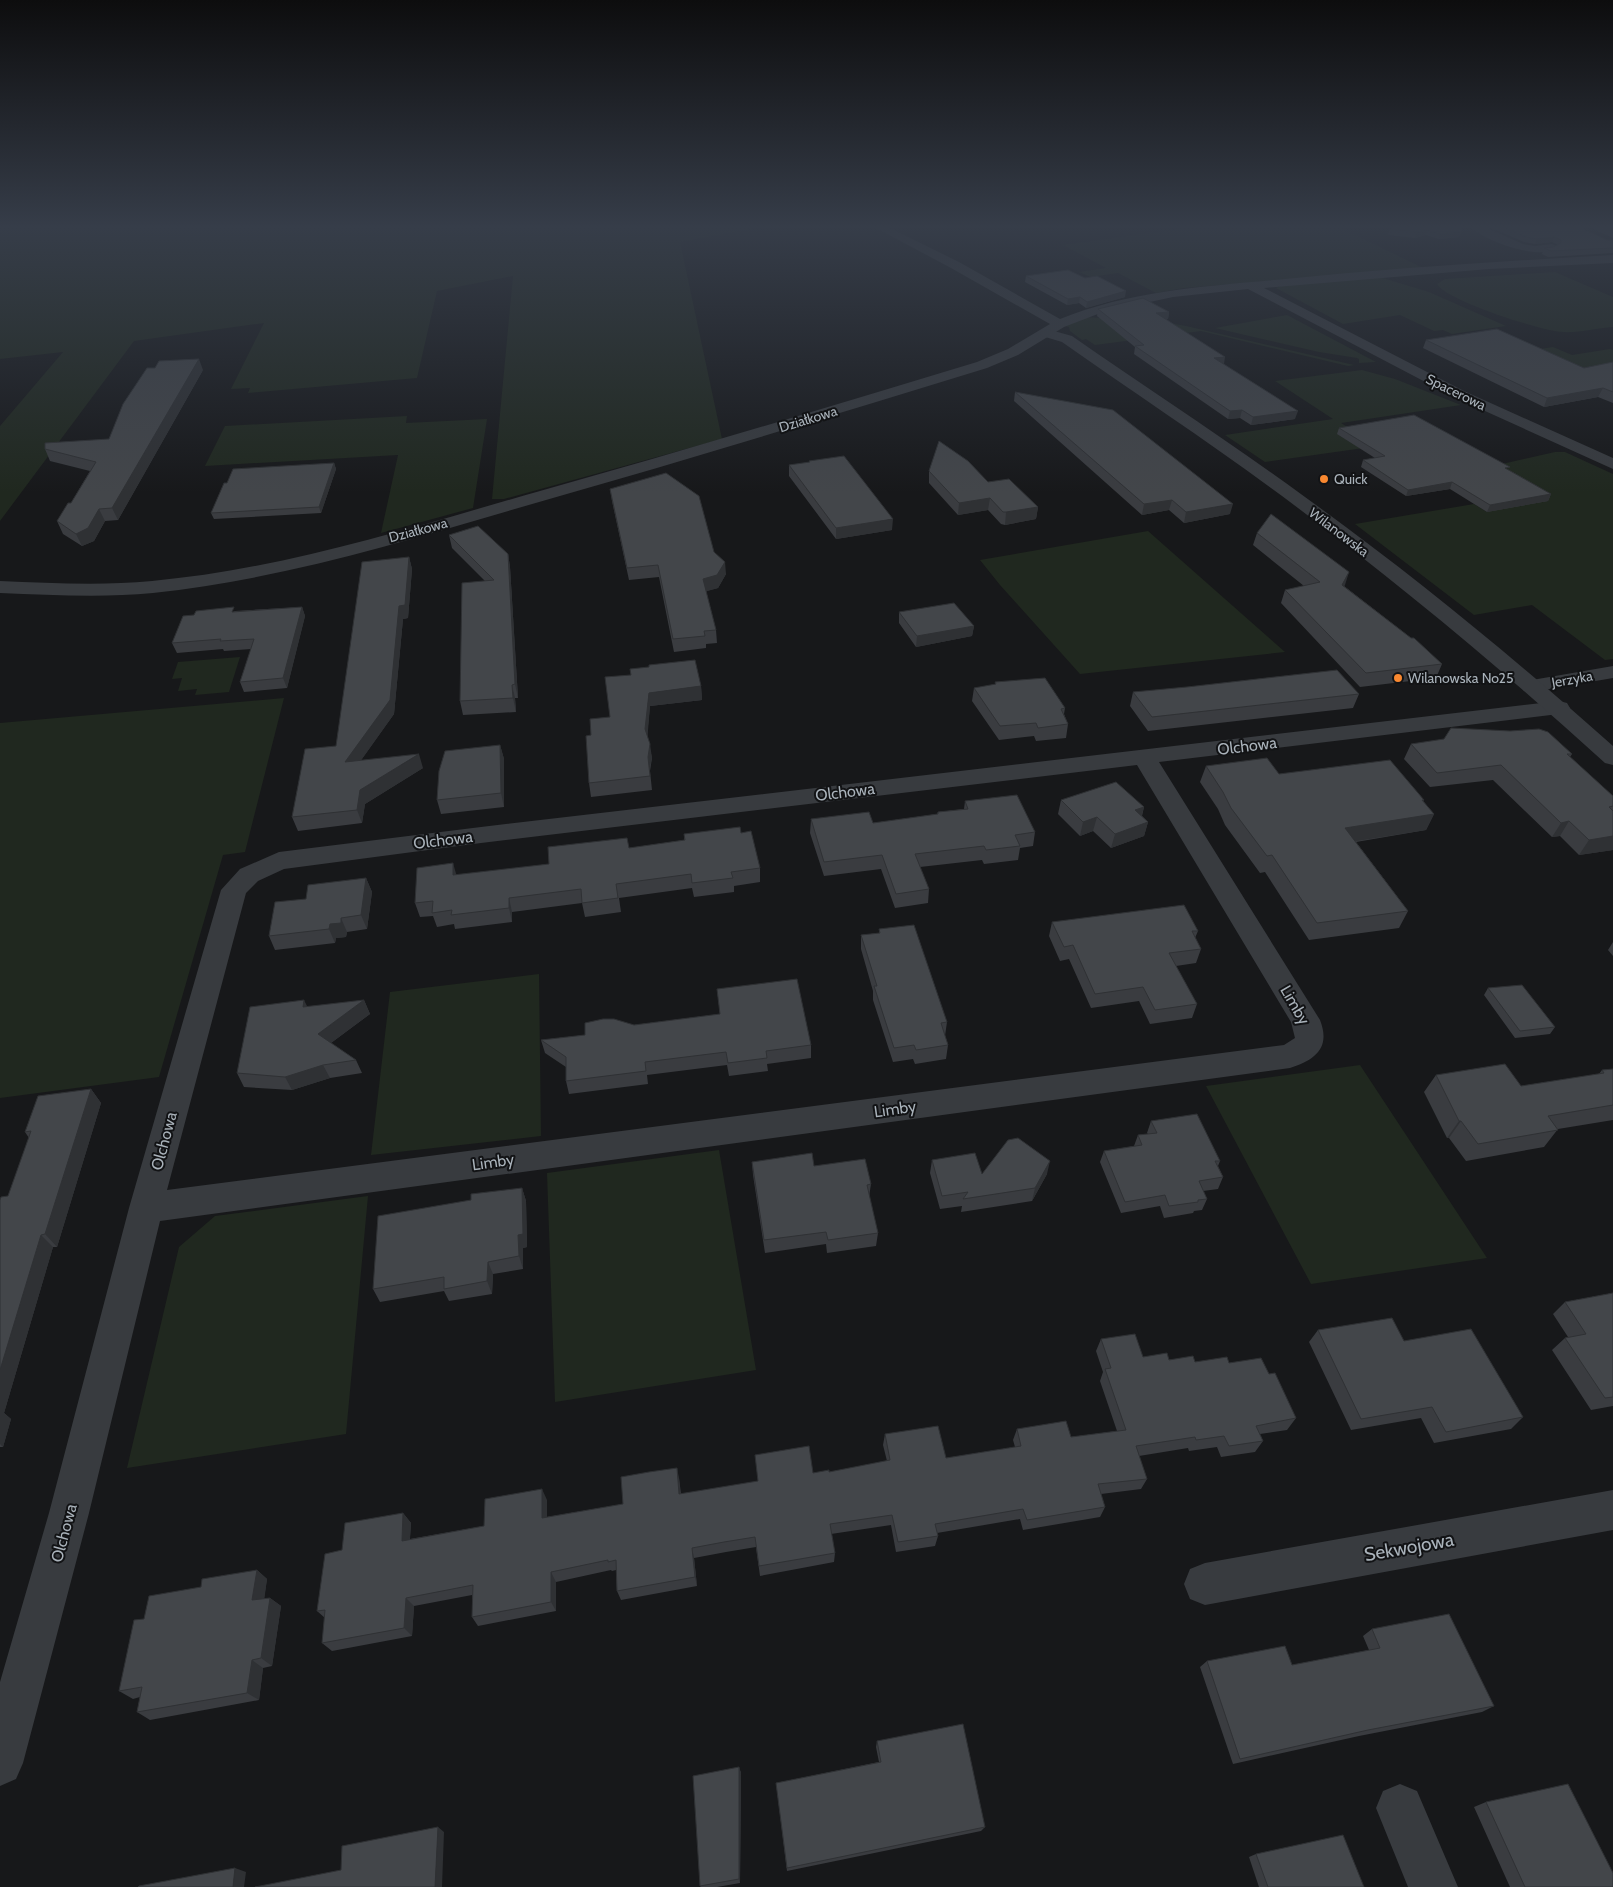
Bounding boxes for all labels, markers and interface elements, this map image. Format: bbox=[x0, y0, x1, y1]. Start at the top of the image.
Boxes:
street label: Spacerowa bbox=[1423, 370, 1489, 414]
street label: Działkowa bbox=[777, 402, 840, 436]
place label: Quick bbox=[1334, 470, 1368, 488]
marker: Quick bbox=[1318, 473, 1330, 485]
street label: Wilanowska bbox=[1305, 504, 1373, 561]
street label: Działkowa bbox=[387, 513, 450, 546]
street label: Jerzyka bbox=[1549, 666, 1594, 692]
place label: Wilanowska No25 bbox=[1408, 669, 1514, 687]
marker: Wilanowska No25 bbox=[1392, 672, 1404, 684]
street label: Olchowa bbox=[1216, 733, 1278, 759]
street label: Olchowa bbox=[814, 779, 876, 805]
street label: Olchowa bbox=[412, 827, 474, 853]
street label: Limby bbox=[1276, 982, 1314, 1028]
street label: Limby bbox=[873, 1097, 917, 1121]
street label: Olchowa bbox=[147, 1109, 181, 1172]
street label: Limby bbox=[471, 1150, 515, 1174]
street label: Olchowa bbox=[47, 1501, 81, 1564]
street label: Sekwojowa bbox=[1362, 1528, 1456, 1566]

